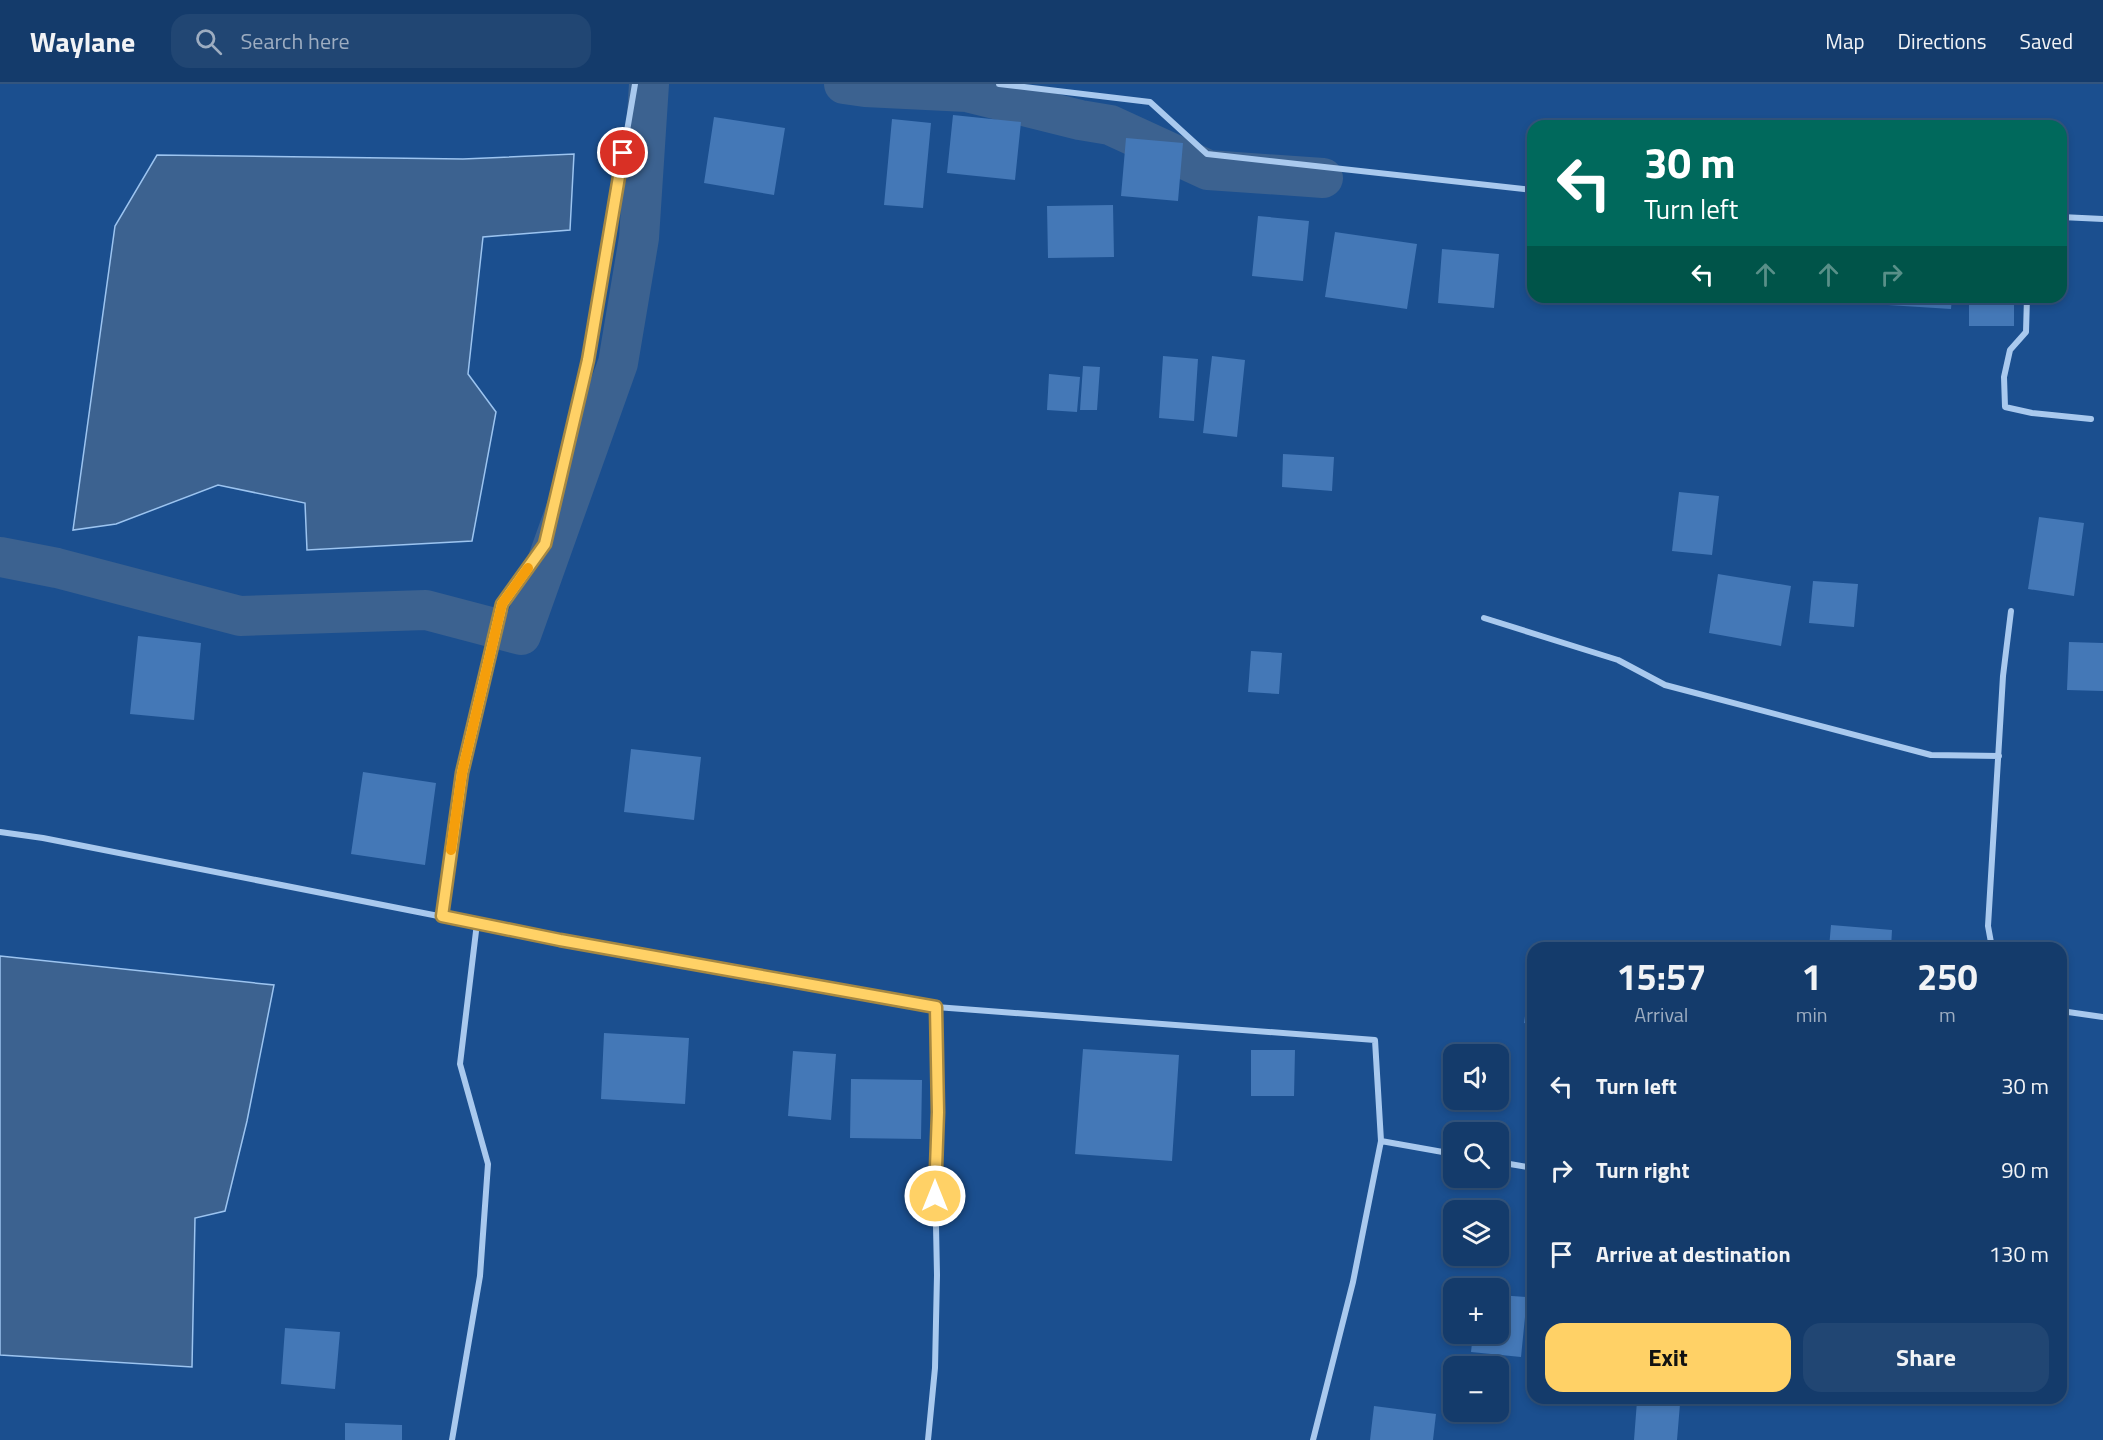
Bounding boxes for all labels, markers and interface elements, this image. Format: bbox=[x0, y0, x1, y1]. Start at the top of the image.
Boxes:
search box bbox=[171, 14, 591, 68]
text: Waylane bbox=[30, 20, 135, 63]
text: Search here bbox=[240, 24, 350, 58]
icon: search bbox=[192, 25, 225, 58]
text: Map bbox=[1825, 25, 1865, 57]
text: Directions bbox=[1898, 25, 1987, 57]
text: Saved bbox=[2020, 25, 2073, 57]
pin bbox=[597, 127, 648, 178]
text: 30 m bbox=[1644, 130, 1736, 194]
icon: arrive bbox=[606, 136, 639, 169]
icon: left bbox=[1545, 144, 1623, 222]
text: Turn left bbox=[1644, 188, 1738, 229]
icon: left bbox=[1686, 258, 1719, 291]
icon: ahead bbox=[1749, 258, 1782, 291]
icon: ahead bbox=[1812, 258, 1845, 291]
icon: right bbox=[1875, 258, 1908, 291]
text: 15:57 bbox=[1616, 949, 1706, 1004]
text: 1 bbox=[1802, 949, 1822, 1004]
text: 250 bbox=[1917, 949, 1978, 1004]
text: Arrival bbox=[1634, 999, 1689, 1030]
text: min bbox=[1796, 999, 1828, 1030]
text: m bbox=[1939, 999, 1956, 1030]
map controls bbox=[1443, 1044, 1509, 1422]
button: sound bbox=[1443, 1044, 1509, 1110]
text: Turn left bbox=[1596, 1069, 1677, 1103]
text: 30 m bbox=[2001, 1069, 2049, 1103]
icon: left bbox=[1545, 1070, 1578, 1103]
button: search bbox=[1443, 1122, 1509, 1188]
text: Turn right bbox=[1596, 1153, 1690, 1187]
text: 90 m bbox=[2001, 1153, 2049, 1187]
icon: right bbox=[1545, 1154, 1578, 1187]
position arrow bbox=[903, 1164, 967, 1228]
button: layers bbox=[1443, 1200, 1509, 1266]
text: Arrive at destination bbox=[1596, 1237, 1791, 1271]
text: 130 m bbox=[1989, 1237, 2049, 1271]
icon: arrive bbox=[1545, 1238, 1578, 1271]
button: + bbox=[1443, 1278, 1509, 1344]
button: Exit bbox=[1545, 1323, 1791, 1392]
button: Share bbox=[1803, 1323, 2049, 1392]
button: − bbox=[1443, 1356, 1509, 1422]

